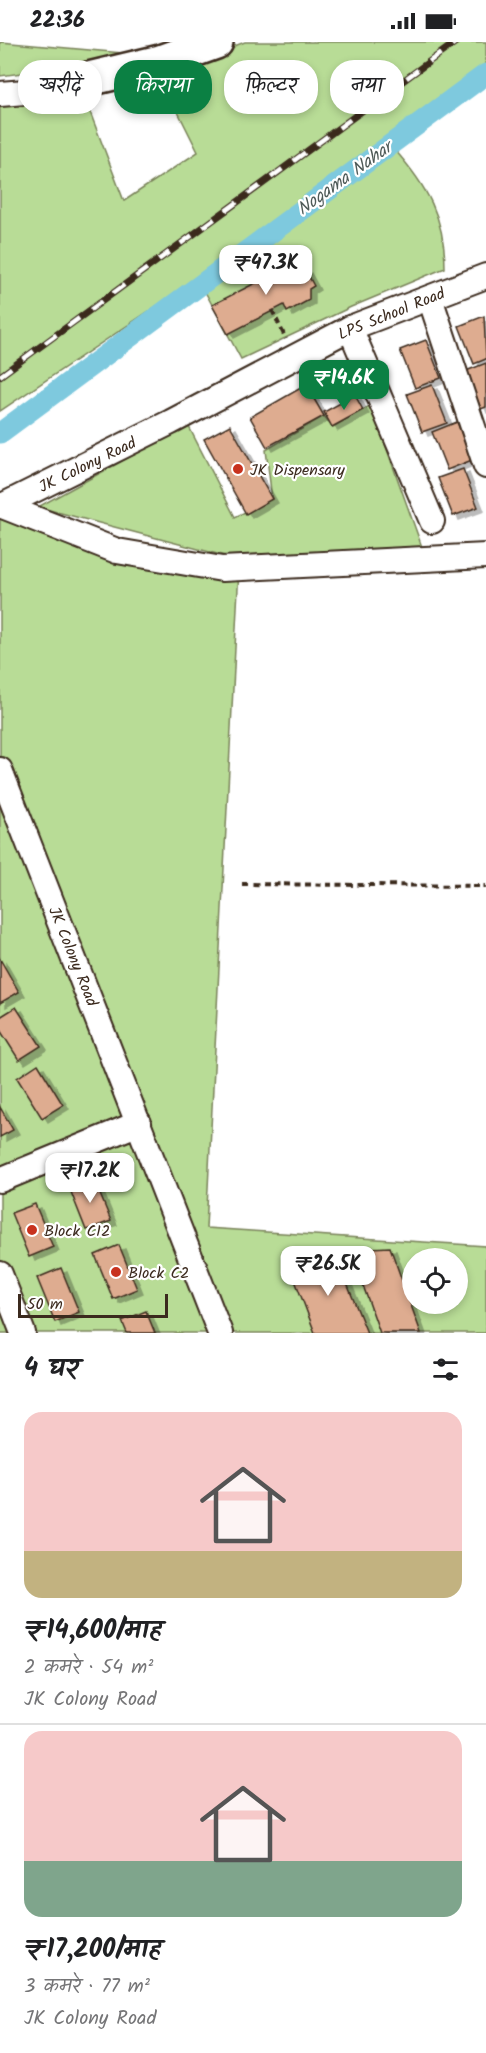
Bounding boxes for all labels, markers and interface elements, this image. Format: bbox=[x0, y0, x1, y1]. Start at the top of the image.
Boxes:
text: 22:36 bbox=[30, 4, 85, 39]
chip: खरीदें bbox=[18, 60, 102, 114]
chip: किराया bbox=[114, 60, 212, 114]
chip: फ़िल्टर bbox=[224, 60, 318, 114]
chip: नया bbox=[330, 60, 404, 114]
water label: Nogama Nahar bbox=[291, 132, 402, 224]
pin: ₹47.3K bbox=[217, 245, 315, 296]
text: ₹47.3K bbox=[233, 248, 299, 280]
street label: LPS School Road bbox=[334, 281, 450, 347]
pin: ₹14.6K bbox=[295, 360, 393, 411]
text: ₹14.6K bbox=[313, 363, 375, 395]
street label: JK Colony Road bbox=[35, 430, 142, 500]
place label: JK Dispensary bbox=[250, 458, 345, 483]
marker: JK Dispensary bbox=[231, 462, 245, 476]
street label: JK Colony Road bbox=[41, 903, 104, 1011]
pin: ₹17.2K bbox=[41, 1153, 139, 1204]
text: ₹17.2K bbox=[59, 1156, 121, 1188]
place label: Block C12 bbox=[44, 1219, 110, 1244]
marker: Block C12 bbox=[25, 1223, 39, 1237]
pin: ₹26.5K bbox=[279, 1246, 377, 1297]
map controls bbox=[402, 1248, 468, 1314]
button: locate bbox=[402, 1248, 468, 1314]
text: ₹26.5K bbox=[295, 1249, 361, 1281]
place label: Block C2 bbox=[128, 1261, 189, 1286]
marker: Block C2 bbox=[109, 1265, 123, 1279]
scale bar bbox=[18, 1291, 168, 1318]
text: 50 m bbox=[27, 1292, 63, 1317]
text: 4 घर bbox=[24, 1348, 79, 1390]
icon: filters bbox=[429, 1353, 462, 1386]
icon: home bbox=[189, 1451, 297, 1559]
text: ₹14,600/माह bbox=[24, 1610, 161, 1652]
text: 2 कमरे · 54 m² bbox=[24, 1652, 153, 1684]
text: JK Colony Road bbox=[24, 1684, 156, 1716]
icon: home bbox=[189, 1770, 297, 1878]
text: ₹17,200/माह bbox=[24, 1929, 161, 1971]
text: 3 कमरे · 77 m² bbox=[24, 1971, 150, 2003]
text: JK Colony Road bbox=[24, 2003, 156, 2035]

